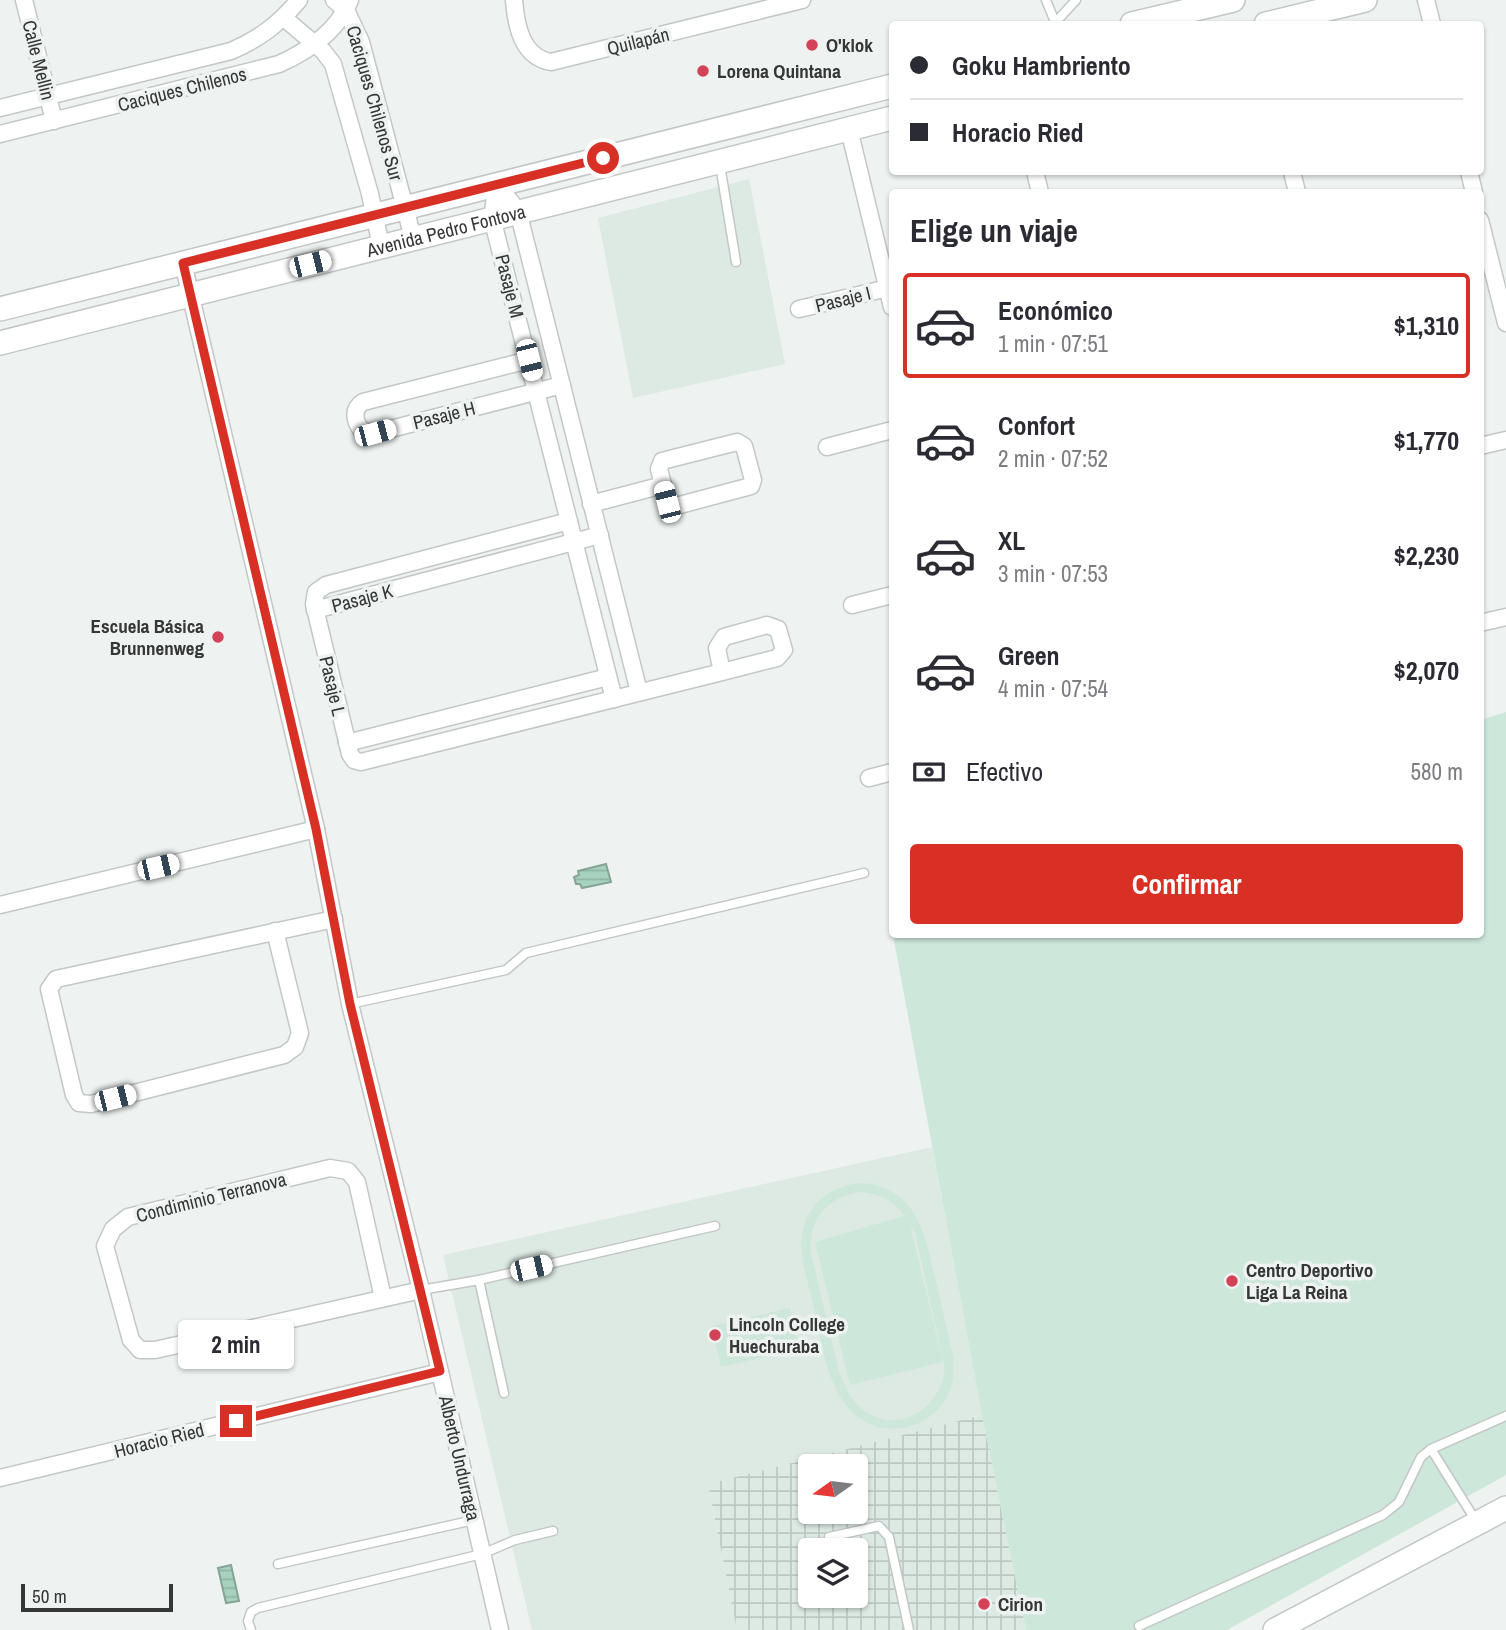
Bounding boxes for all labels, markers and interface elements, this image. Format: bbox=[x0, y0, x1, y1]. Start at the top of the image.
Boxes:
street label: Calle Mellin bbox=[17, 17, 61, 103]
street label: Quilapán bbox=[604, 21, 672, 61]
street label: Caciques Chilenos Sur bbox=[340, 22, 410, 184]
place label: O'klok bbox=[826, 32, 873, 58]
marker: O'klok bbox=[804, 37, 820, 53]
text: Goku Hambriento bbox=[952, 48, 1131, 83]
place label: Lorena Quintana bbox=[717, 58, 841, 84]
street label: Caciques Chilenos bbox=[115, 60, 249, 118]
marker: Lorena Quintana bbox=[695, 63, 711, 79]
text: Horacio Ried bbox=[952, 115, 1084, 150]
route start bbox=[587, 142, 619, 174]
street label: Avenida Pedro Fontova bbox=[363, 198, 528, 263]
text: Elige un viaje bbox=[910, 209, 1078, 252]
car bbox=[288, 249, 333, 279]
street label: Pasaje M bbox=[490, 251, 530, 321]
street label: Pasaje I bbox=[813, 280, 873, 318]
text: Económico bbox=[998, 293, 1113, 328]
icon: car bbox=[914, 294, 977, 357]
text: $1,310 bbox=[1394, 308, 1459, 343]
text: 1 min · 07:51 bbox=[998, 328, 1108, 359]
car bbox=[514, 337, 545, 383]
street label: Pasaje H bbox=[410, 395, 478, 435]
text: Confort bbox=[998, 408, 1075, 443]
icon: car bbox=[914, 409, 977, 472]
car bbox=[352, 417, 399, 449]
text: $1,770 bbox=[1394, 423, 1459, 458]
text: 2 min · 07:52 bbox=[998, 443, 1108, 474]
car bbox=[652, 479, 683, 525]
text: XL bbox=[998, 523, 1025, 558]
icon: car bbox=[914, 524, 977, 587]
text: $2,230 bbox=[1394, 538, 1459, 573]
text: 3 min · 07:53 bbox=[998, 558, 1108, 589]
street label: Pasaje K bbox=[329, 577, 396, 619]
place label: Escuela Básica Brunnenweg bbox=[91, 613, 204, 661]
marker: Escuela Básica Brunnenweg bbox=[210, 629, 226, 645]
text: Green bbox=[998, 638, 1060, 673]
icon: car bbox=[914, 639, 977, 702]
text: $2,070 bbox=[1394, 653, 1459, 688]
street label: Pasaje L bbox=[314, 654, 353, 719]
text: 4 min · 07:54 bbox=[998, 673, 1108, 704]
icon: cash bbox=[910, 753, 948, 791]
text: Efectivo bbox=[966, 754, 1043, 789]
text: 580 m bbox=[1411, 756, 1463, 787]
button: Confirmar bbox=[910, 844, 1463, 924]
car bbox=[136, 852, 181, 882]
car bbox=[93, 1083, 138, 1113]
street label: Condiminio Terranova bbox=[133, 1166, 289, 1228]
car bbox=[509, 1253, 554, 1283]
place label: Centro Deportivo Liga La Reina bbox=[1246, 1257, 1373, 1305]
marker: Centro Deportivo Liga La Reina bbox=[1224, 1273, 1240, 1289]
place label: Lincoln College Huechuraba bbox=[729, 1311, 845, 1359]
callout: 2 min bbox=[178, 1320, 294, 1368]
marker: Lincoln College Huechuraba bbox=[707, 1327, 723, 1343]
text: 2 min bbox=[211, 1329, 261, 1360]
street label: Alberto Undurraga bbox=[433, 1392, 487, 1523]
route end bbox=[220, 1405, 252, 1437]
street label: Horacio Ried bbox=[111, 1416, 207, 1464]
north arrow bbox=[798, 1454, 868, 1524]
map controls bbox=[798, 1454, 868, 1608]
button: layers bbox=[798, 1538, 868, 1608]
scale bar bbox=[21, 1581, 173, 1613]
text: 50 m bbox=[32, 1583, 67, 1609]
place label: Cirion bbox=[998, 1591, 1043, 1617]
marker: Cirion bbox=[976, 1596, 992, 1612]

